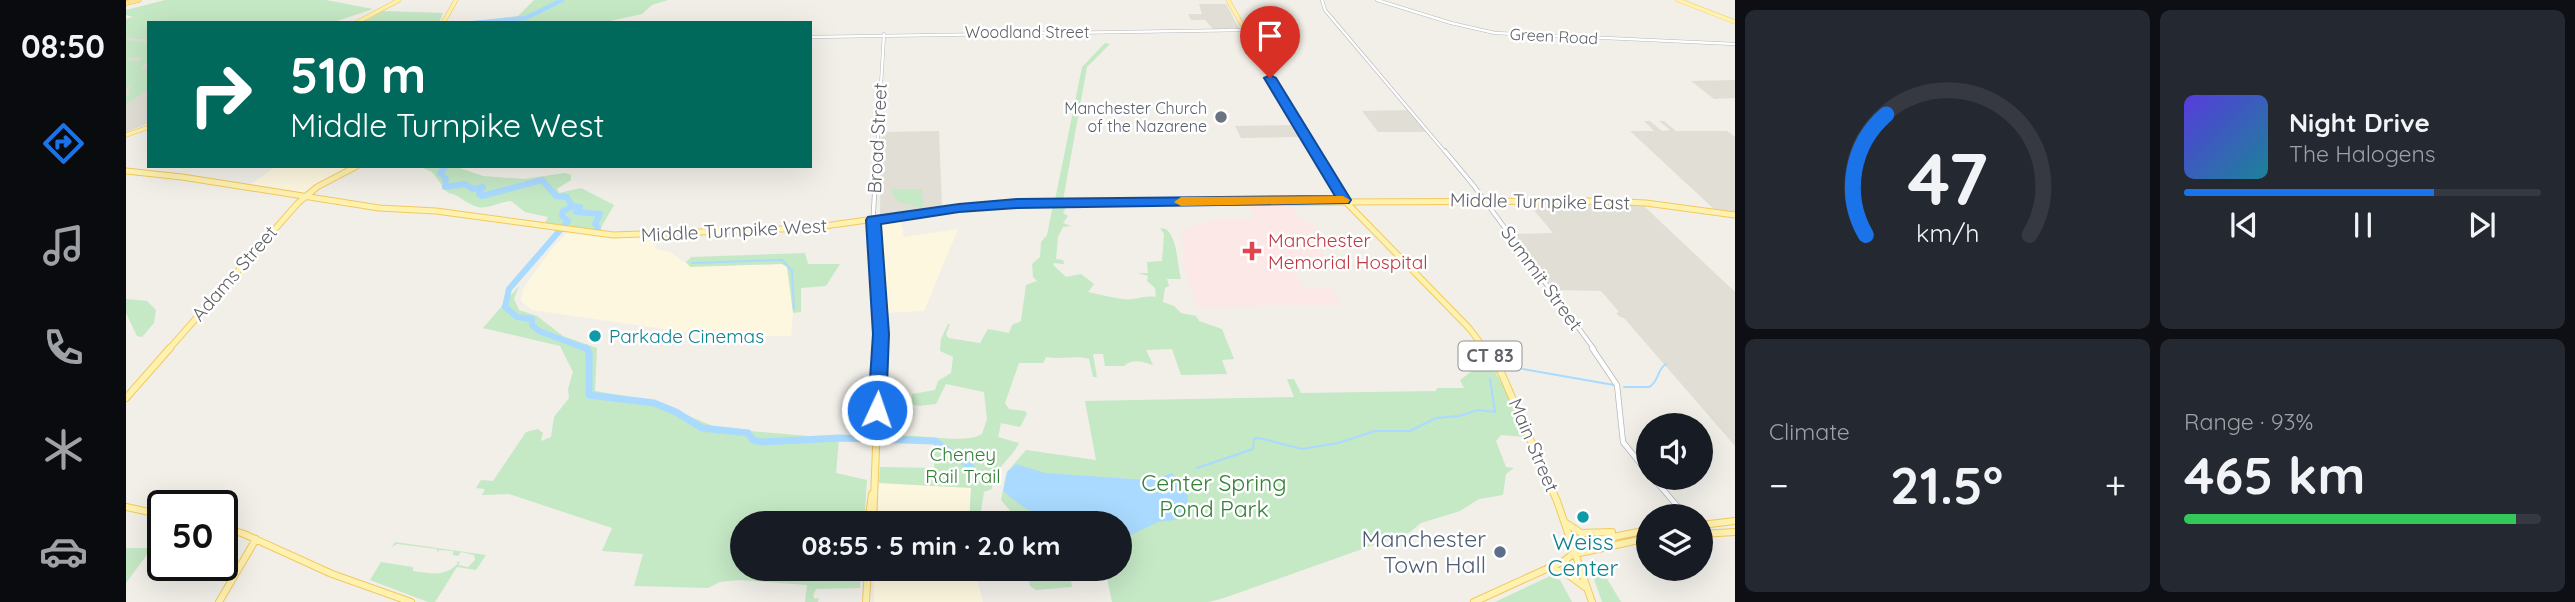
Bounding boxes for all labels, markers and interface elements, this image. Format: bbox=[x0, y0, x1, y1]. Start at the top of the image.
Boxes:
pin bbox=[1240, 6, 1300, 78]
icon: arrive bbox=[1251, 17, 1289, 55]
street label: Woodland Street bbox=[965, 22, 1089, 42]
street label: Green Road bbox=[1509, 24, 1599, 48]
text: 08:50 bbox=[21, 26, 105, 66]
text: 510 m bbox=[290, 44, 426, 105]
icon: right bbox=[175, 49, 266, 140]
street label: Broad Street bbox=[862, 82, 892, 194]
place label: Manchester Church of the Nazarene bbox=[1064, 98, 1207, 136]
text: Middle Turnpike West bbox=[290, 105, 604, 145]
text: Night Drive bbox=[2289, 106, 2430, 139]
marker: Manchester Church of the Nazarene bbox=[1213, 109, 1229, 125]
icon: directions bbox=[39, 119, 88, 168]
text: 47 bbox=[1907, 133, 1988, 224]
text: The Halogens bbox=[2289, 139, 2436, 168]
street label: Middle Turnpike East bbox=[1450, 187, 1630, 215]
icon: previous bbox=[2225, 206, 2263, 244]
icon: pause bbox=[2344, 206, 2382, 244]
icon: next bbox=[2463, 206, 2501, 244]
street label: Middle Turnpike West bbox=[640, 213, 828, 247]
text: km/h bbox=[1916, 217, 1979, 248]
street label: Adams Street bbox=[186, 220, 282, 326]
icon: music bbox=[39, 221, 88, 270]
street label: Summit Street bbox=[1496, 221, 1588, 335]
place label: Manchester Memorial Hospital bbox=[1268, 228, 1428, 274]
marker: Manchester Memorial Hospital bbox=[1242, 241, 1262, 261]
icon: phone bbox=[39, 323, 88, 372]
place label: Parkade Cinemas bbox=[609, 324, 764, 348]
marker: Parkade Cinemas bbox=[587, 328, 603, 344]
road number: CT 83 bbox=[1458, 342, 1522, 370]
position arrow bbox=[840, 373, 914, 447]
street label: Main Street bbox=[1504, 395, 1564, 495]
text: Range · 93% bbox=[2184, 407, 2313, 436]
map controls bbox=[1636, 413, 1713, 581]
button: sound bbox=[1636, 413, 1713, 490]
text: Climate bbox=[1769, 417, 1850, 446]
icon: climate bbox=[39, 425, 88, 474]
park label: Cheney Rail Trail bbox=[925, 442, 1001, 488]
text: 465 km bbox=[2184, 442, 2365, 507]
text: 21.5° bbox=[1890, 452, 2003, 517]
text: − bbox=[1769, 461, 1789, 509]
text: + bbox=[2105, 461, 2126, 509]
park label: Center Spring Pond Park bbox=[1141, 468, 1287, 523]
speed limit sign: 50 bbox=[147, 490, 238, 581]
button: layers bbox=[1636, 504, 1713, 581]
marker: Weiss Center bbox=[1575, 509, 1591, 525]
place label: Manchester Town Hall bbox=[1361, 524, 1486, 579]
icon: car bbox=[39, 527, 88, 576]
place label: Weiss Center bbox=[1548, 527, 1619, 582]
text: 08:55 · 5 min · 2.0 km bbox=[801, 529, 1061, 562]
marker: Manchester Town Hall bbox=[1492, 544, 1508, 560]

